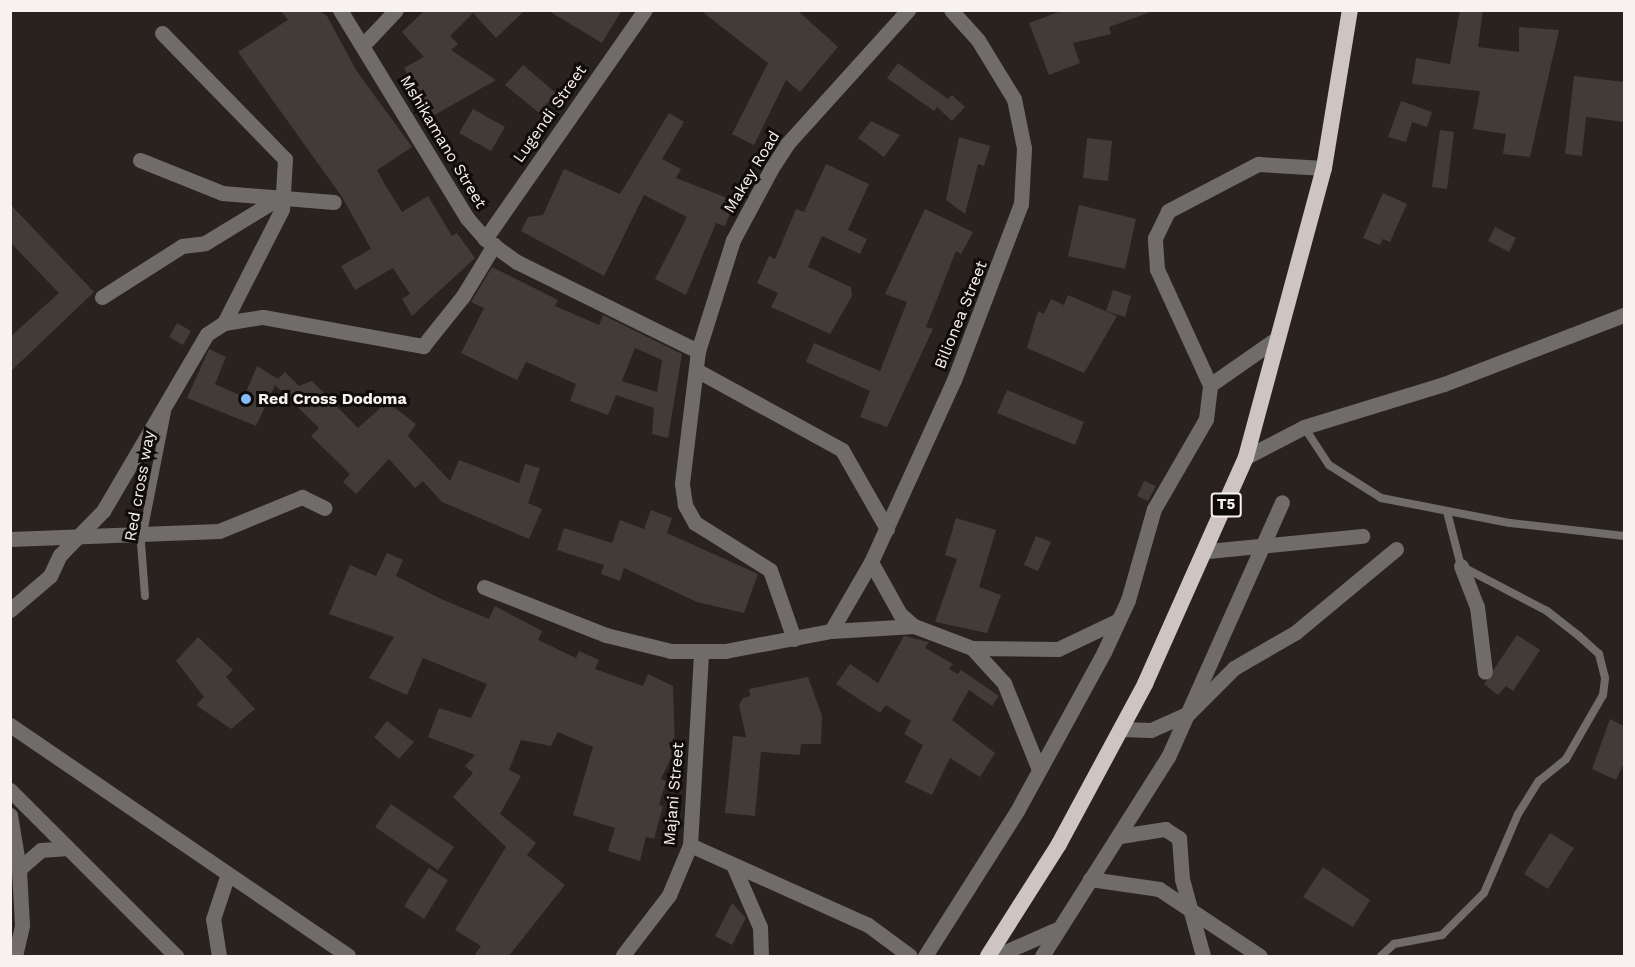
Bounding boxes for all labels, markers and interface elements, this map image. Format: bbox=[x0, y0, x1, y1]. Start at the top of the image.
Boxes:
street label: Lugendi Street bbox=[509, 61, 591, 167]
street label: Mshikamano Street bbox=[396, 72, 490, 212]
street label: Makey Road bbox=[720, 127, 784, 217]
street label: Bilionea Street bbox=[931, 258, 991, 372]
place label: Red Cross Dodoma bbox=[258, 389, 407, 409]
marker: Red Cross Dodoma bbox=[239, 392, 253, 406]
street label: Red cross way bbox=[121, 429, 159, 543]
road number: T5 bbox=[1210, 493, 1242, 517]
street label: Majani Street bbox=[660, 742, 688, 846]

